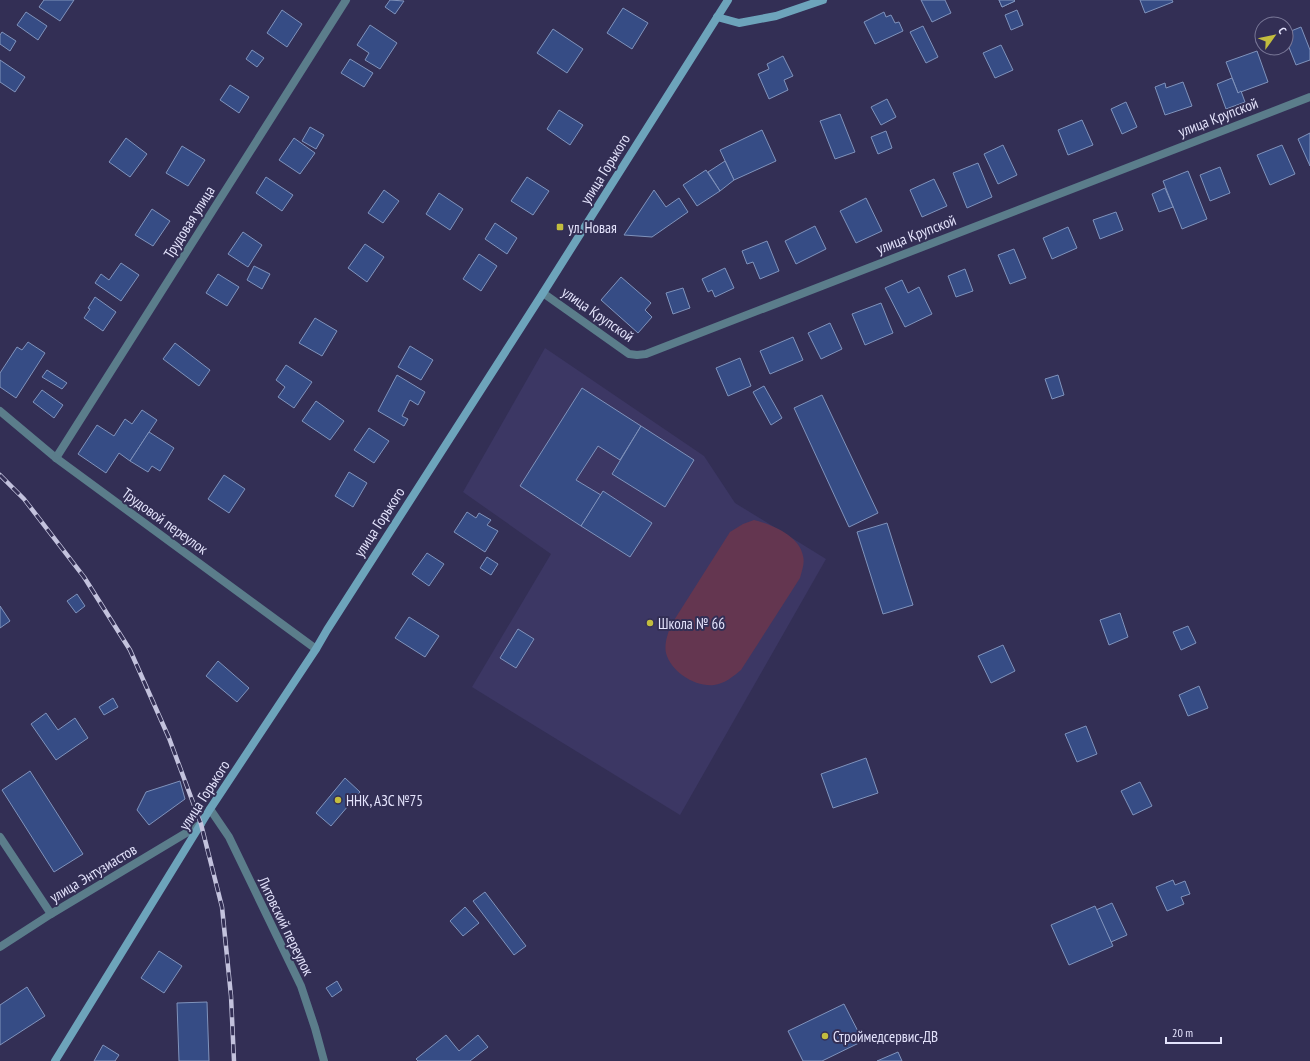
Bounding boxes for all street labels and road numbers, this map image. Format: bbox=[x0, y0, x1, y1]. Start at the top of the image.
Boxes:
street label: улица Крупской bbox=[1175, 93, 1261, 141]
street label: улица Горького bbox=[576, 130, 634, 208]
street label: Трудовая улица bbox=[159, 182, 219, 262]
street label: улица Крупской bbox=[873, 210, 959, 258]
street label: улица Крупской bbox=[558, 282, 638, 346]
street label: Трудовой переулок bbox=[118, 483, 212, 559]
street label: улица Горького bbox=[349, 483, 409, 561]
street label: улица Горького bbox=[174, 756, 234, 834]
street label: улица Энтузиастов bbox=[46, 840, 140, 906]
street label: Литовский переулок bbox=[253, 873, 318, 979]

